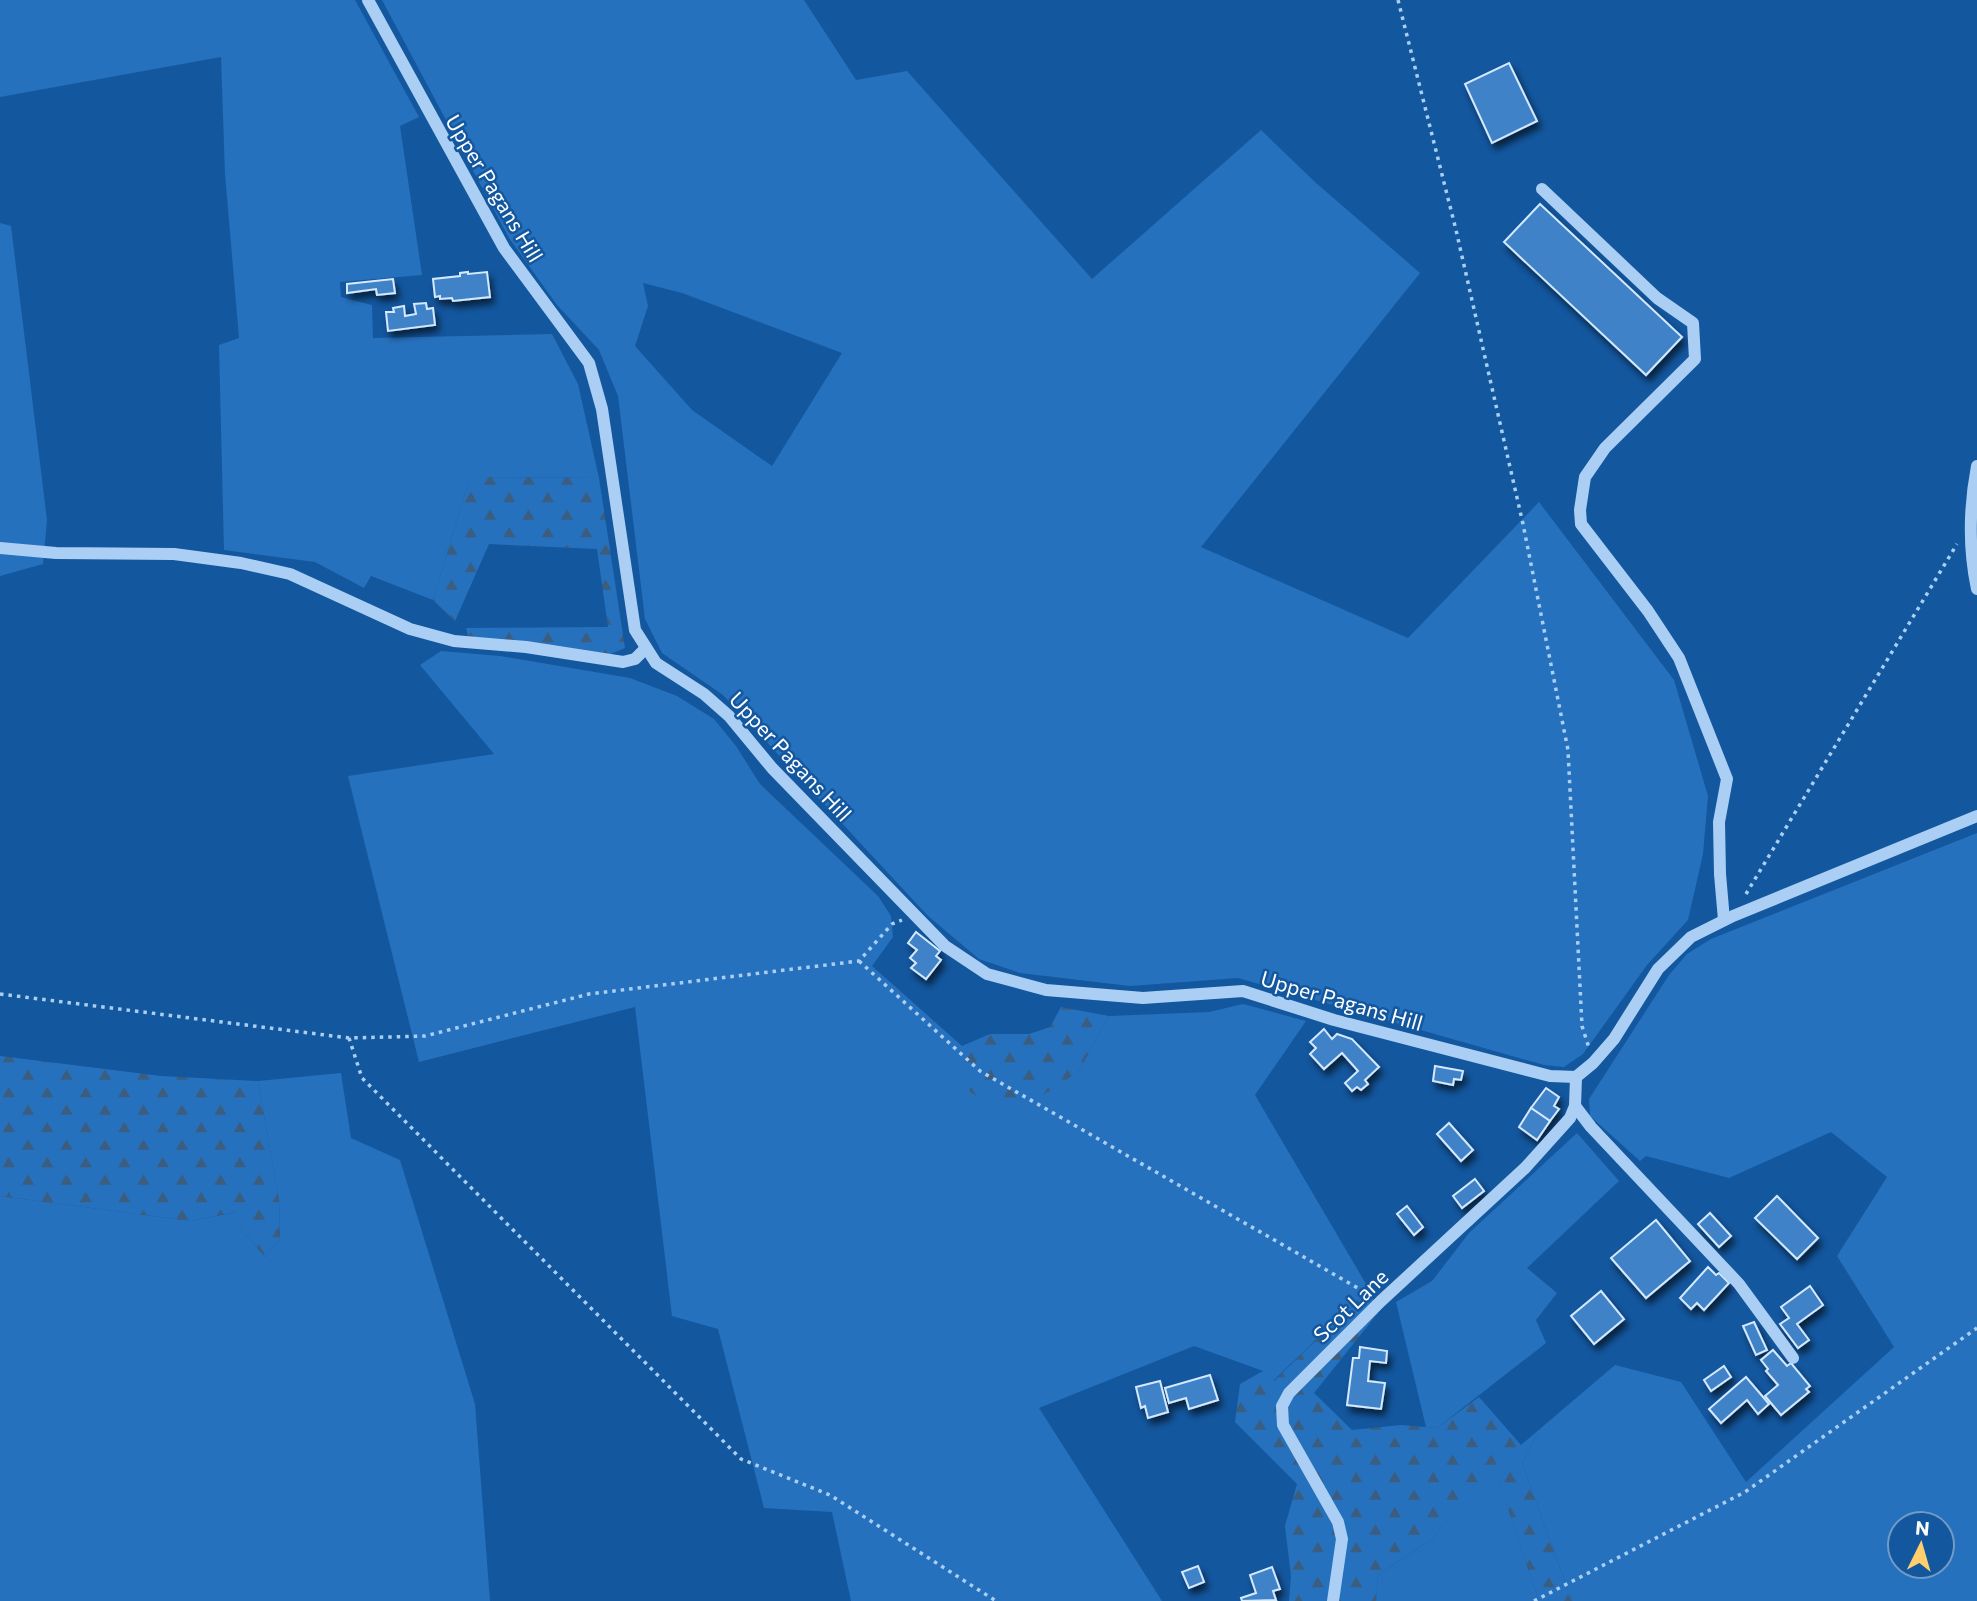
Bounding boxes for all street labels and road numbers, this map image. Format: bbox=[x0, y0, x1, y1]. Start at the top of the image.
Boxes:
street label: Upper Pagans Hill bbox=[441, 110, 549, 266]
street label: Upper Pagans Hill bbox=[725, 686, 857, 826]
street label: Upper Pagans Hill bbox=[1258, 965, 1426, 1035]
street label: Scot Lane bbox=[1308, 1263, 1392, 1347]

